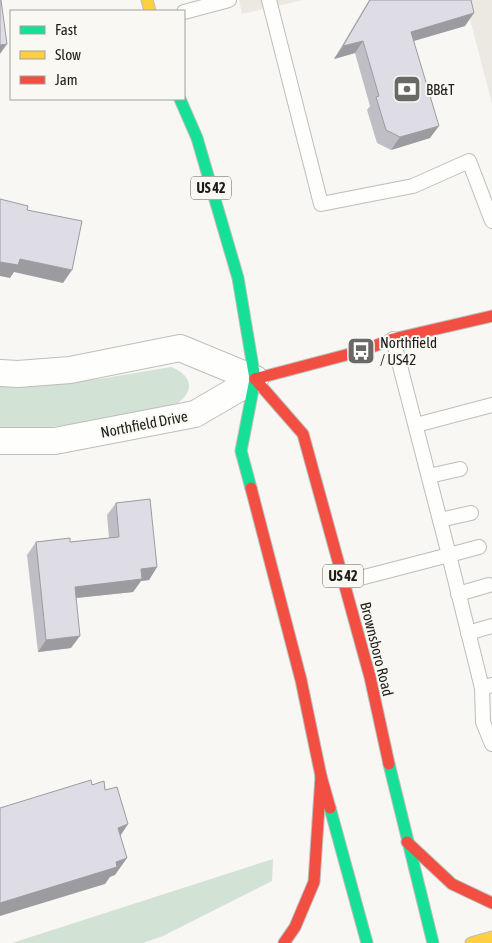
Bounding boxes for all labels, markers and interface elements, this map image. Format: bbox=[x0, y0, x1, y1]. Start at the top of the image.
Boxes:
legend bbox=[10, 10, 185, 100]
text: Fast bbox=[55, 21, 77, 38]
text: Slow bbox=[55, 46, 81, 63]
text: Jam bbox=[55, 71, 78, 88]
bank icon: BB&T bbox=[392, 74, 422, 104]
place label: BB&T bbox=[426, 81, 455, 98]
road number: US 42 bbox=[191, 177, 231, 200]
place label: Northfield / US42 bbox=[380, 334, 437, 368]
bus stop icon: Northfield / US42 bbox=[346, 336, 376, 366]
street label: Northfield Drive bbox=[99, 407, 189, 441]
road number: US 42 bbox=[323, 564, 363, 588]
street label: Brownsboro Road bbox=[357, 600, 397, 698]

